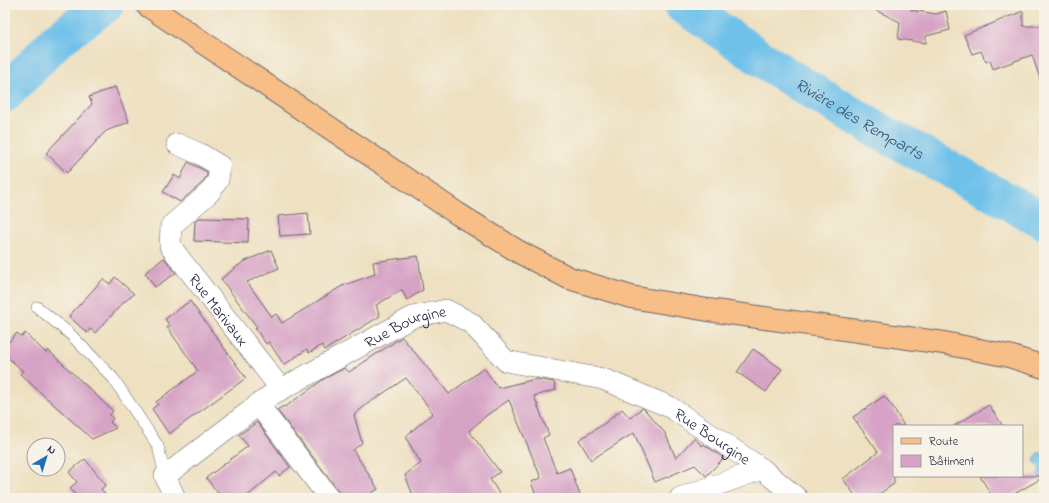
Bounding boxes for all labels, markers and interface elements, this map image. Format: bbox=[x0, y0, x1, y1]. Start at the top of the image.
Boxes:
water label: Rivière des Remparts bbox=[790, 72, 928, 167]
street label: Rue Marivaux bbox=[182, 269, 254, 352]
street label: Rue Bourgine bbox=[361, 300, 449, 355]
street label: Rue Bourgine bbox=[669, 403, 755, 472]
legend bbox=[893, 425, 1023, 477]
text: Route bbox=[929, 433, 959, 451]
north arrow bbox=[26, 437, 66, 477]
text: N bbox=[44, 441, 59, 459]
text: Bâtiment bbox=[928, 453, 974, 471]

